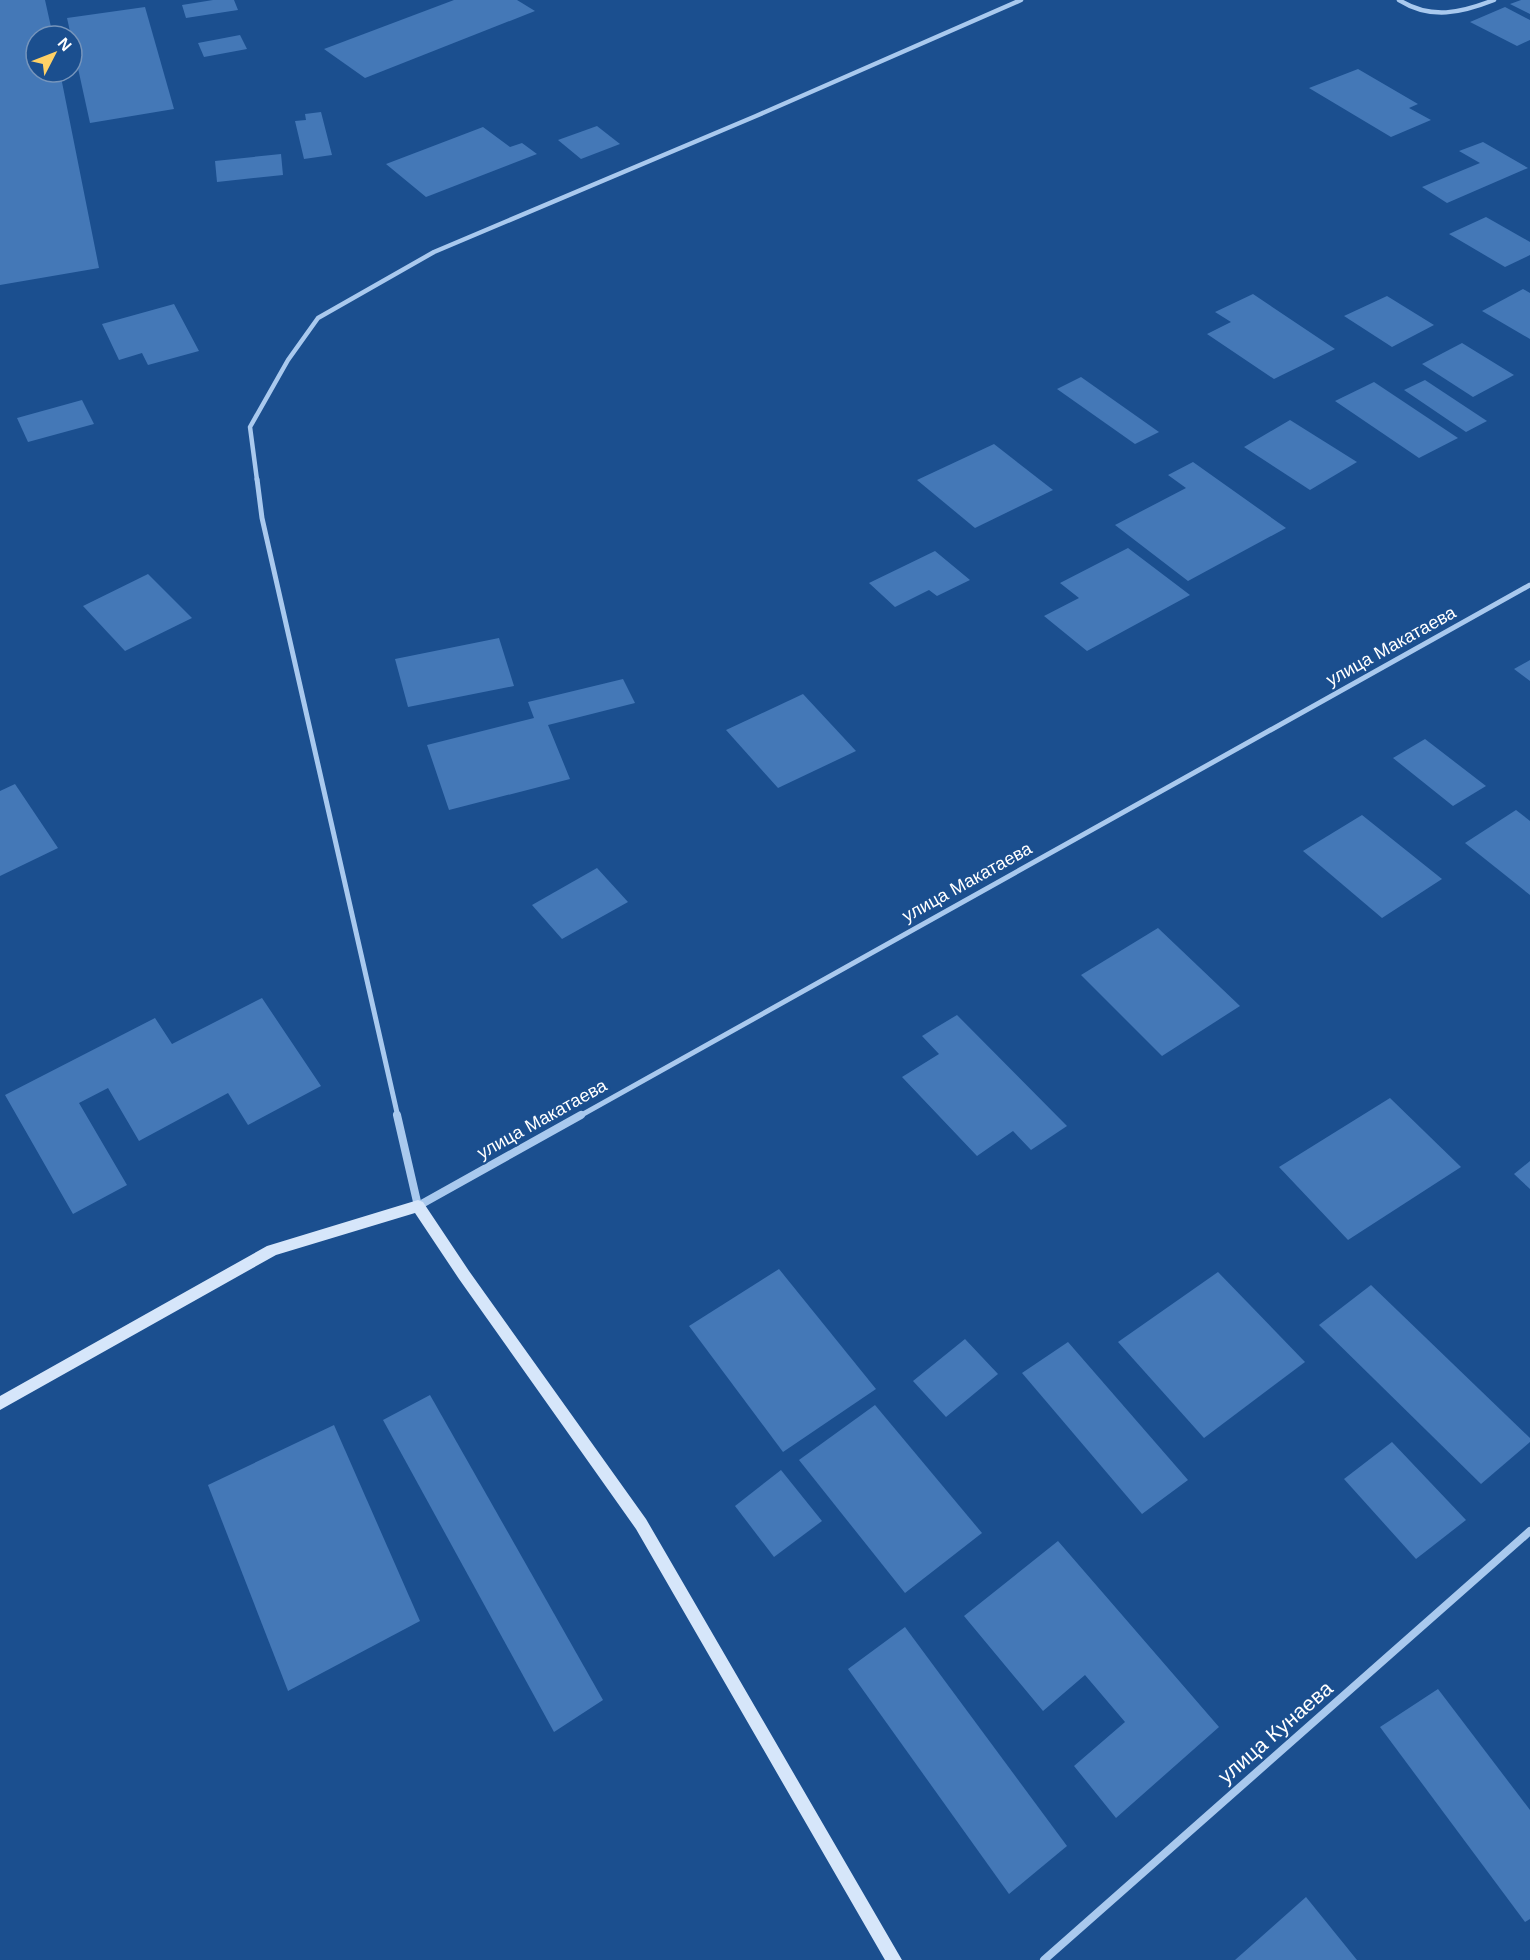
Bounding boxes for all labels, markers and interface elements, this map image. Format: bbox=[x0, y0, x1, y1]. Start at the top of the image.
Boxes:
north arrow bbox=[24, 24, 84, 84]
text: N bbox=[55, 34, 75, 54]
street label: улица Макатаева bbox=[1323, 602, 1460, 690]
street label: улица Макатаева bbox=[899, 838, 1036, 926]
street label: улица Макатаева bbox=[474, 1075, 611, 1163]
street label: улица Кунаева bbox=[1213, 1676, 1337, 1788]

